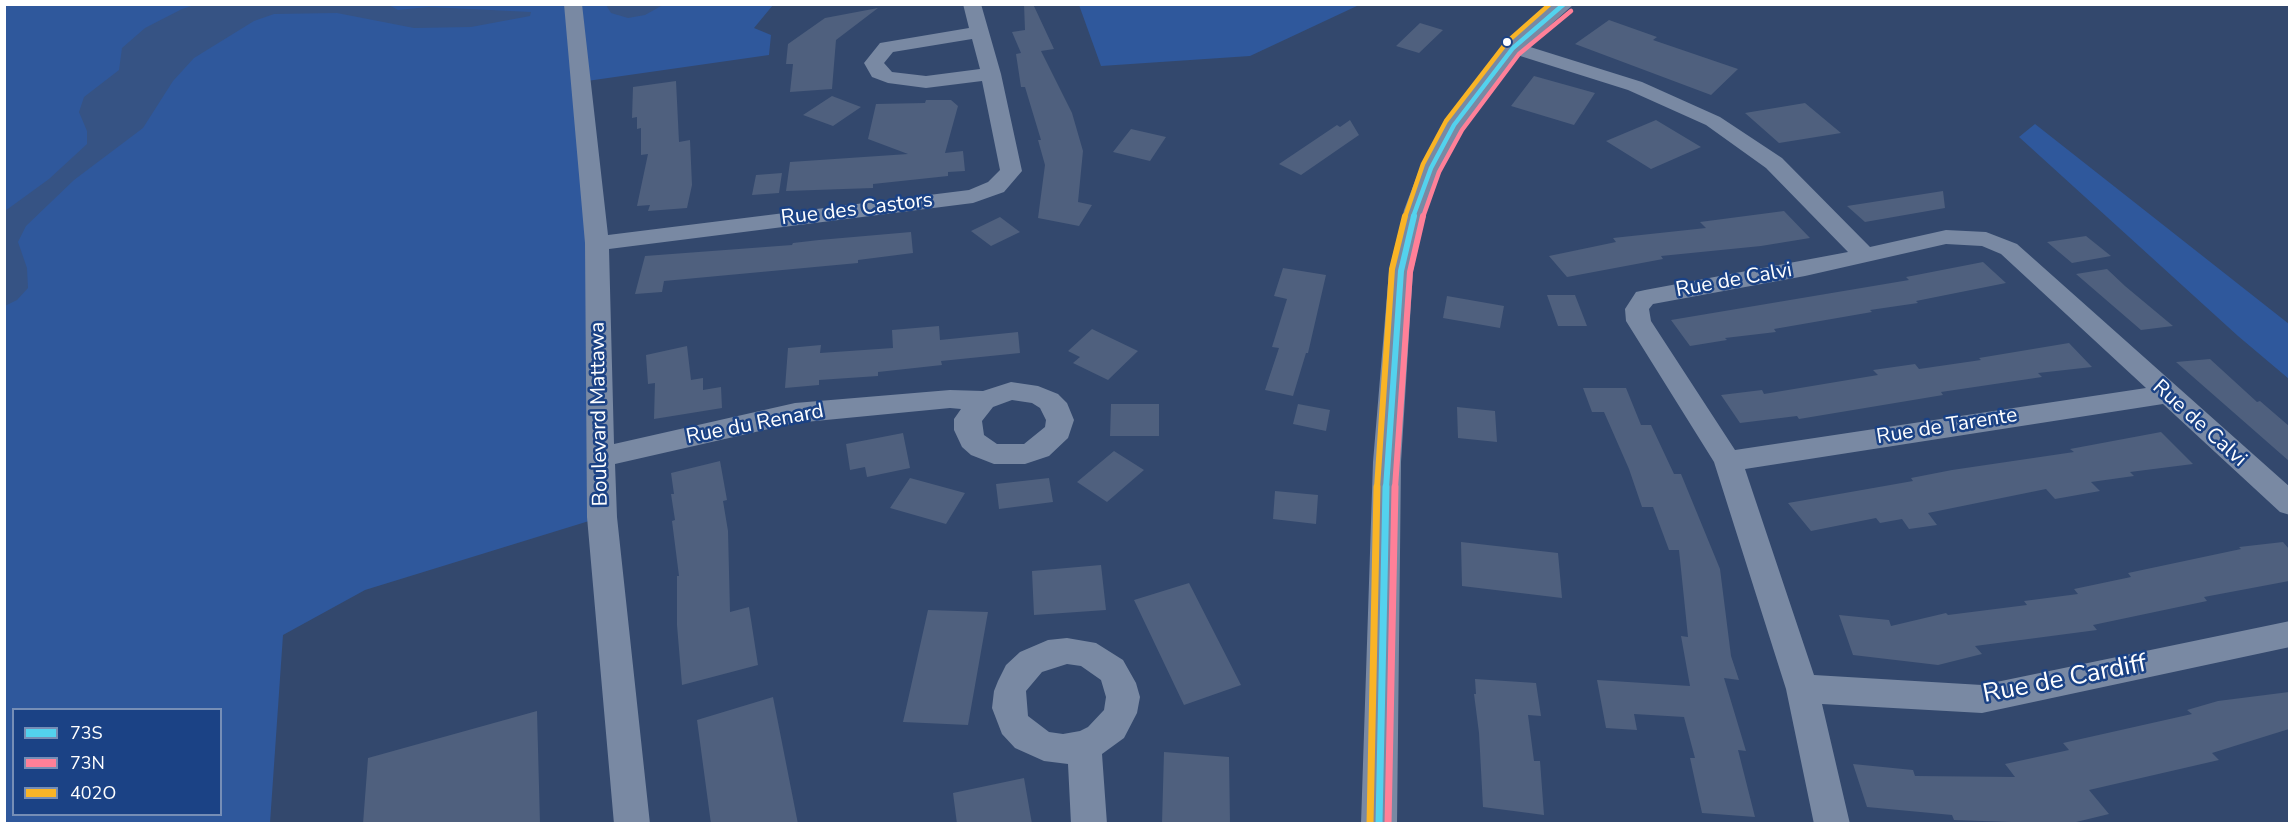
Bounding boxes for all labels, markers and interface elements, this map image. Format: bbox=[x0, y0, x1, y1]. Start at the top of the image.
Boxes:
unlabelled marker bbox=[1501, 36, 1513, 48]
street label: Rue des Castors bbox=[780, 188, 934, 232]
street label: Rue de Calvi bbox=[1674, 258, 1794, 304]
street label: Boulevard Mattawa bbox=[586, 321, 614, 507]
street label: Rue de Calvi bbox=[2147, 375, 2251, 473]
street label: Rue du Renard bbox=[684, 399, 826, 451]
street label: Rue de Tarente bbox=[1875, 403, 2019, 451]
street label: Rue de Cardiff bbox=[1980, 649, 2150, 711]
legend bbox=[12, 708, 222, 816]
text: 73S bbox=[70, 721, 103, 745]
text: 73N bbox=[70, 751, 105, 775]
text: 402O bbox=[70, 781, 116, 805]

